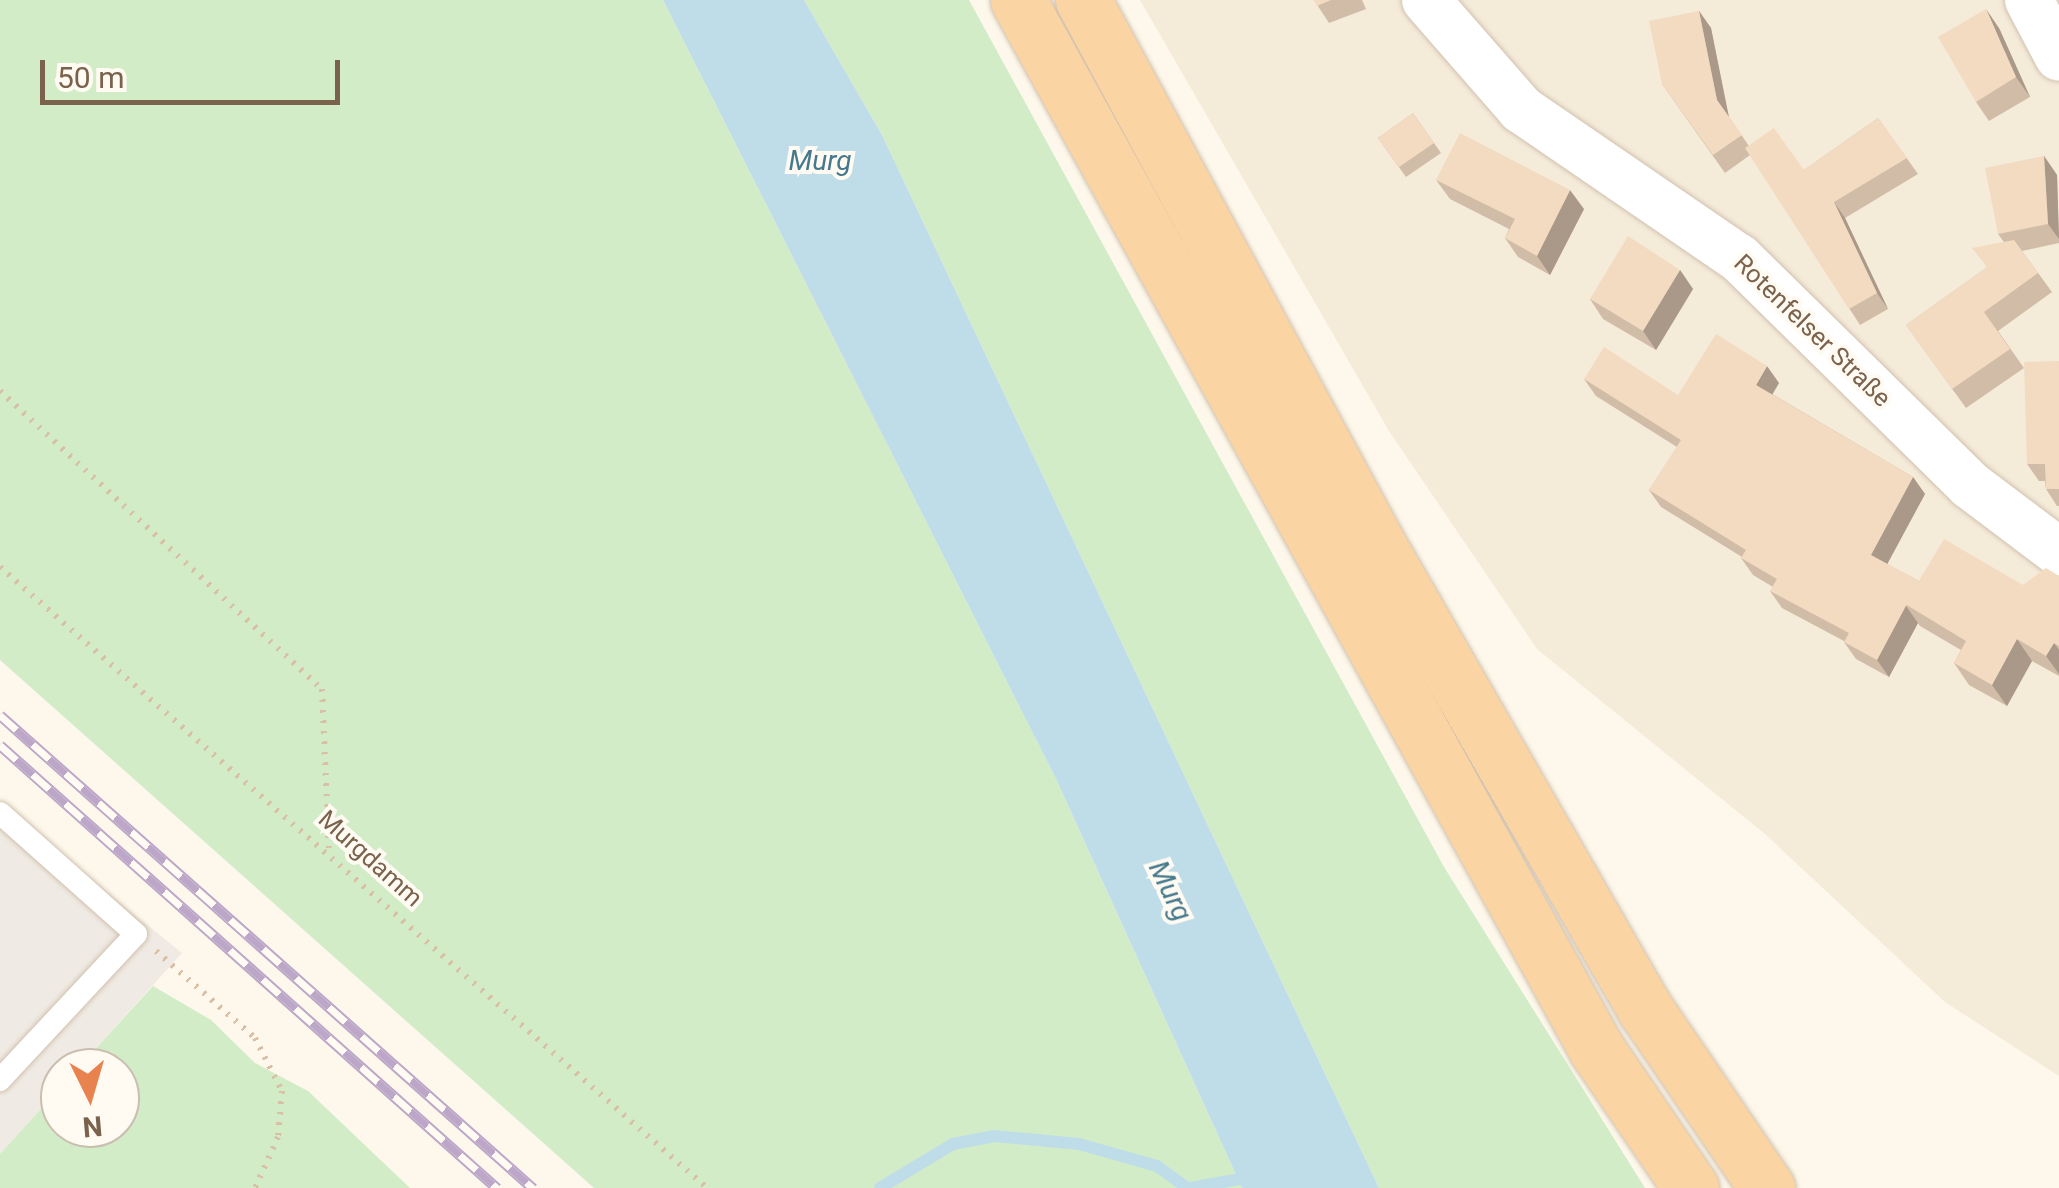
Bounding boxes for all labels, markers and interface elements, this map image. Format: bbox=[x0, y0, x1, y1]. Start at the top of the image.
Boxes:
scale bar bbox=[45, 40, 345, 102]
text: 50 m bbox=[57, 60, 124, 95]
water label: Murg bbox=[789, 144, 851, 178]
street label: Rotenfelser Straße bbox=[1727, 249, 1897, 413]
street label: Murgdamm bbox=[312, 805, 428, 913]
water label: Murg bbox=[1141, 855, 1199, 927]
north arrow bbox=[40, 1048, 140, 1148]
text: N bbox=[81, 1109, 104, 1144]

